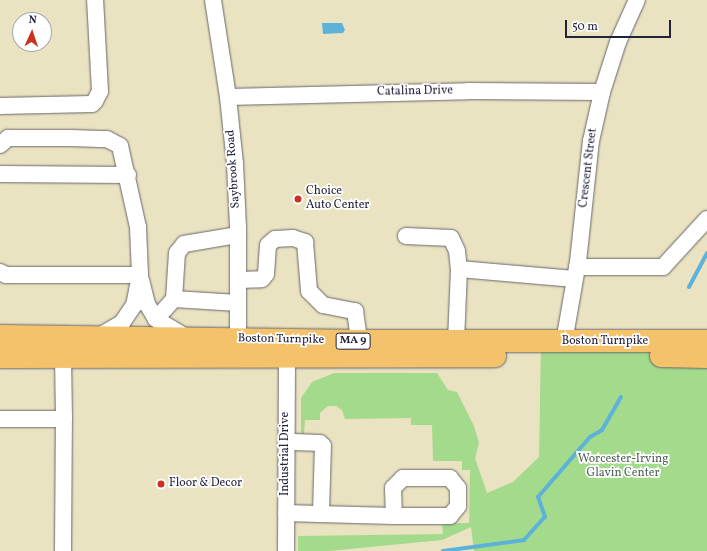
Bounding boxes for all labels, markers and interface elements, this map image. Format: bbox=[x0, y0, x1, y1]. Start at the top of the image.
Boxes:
north arrow bbox=[12, 12, 52, 52]
scale bar bbox=[567, 12, 673, 38]
text: N bbox=[28, 13, 37, 28]
text: 50 m bbox=[572, 19, 598, 35]
street label: Catalina Drive bbox=[377, 84, 453, 100]
street label: Crescent Street bbox=[577, 127, 601, 209]
street label: Saybrook Road bbox=[224, 129, 244, 209]
place label: Choice Auto Center bbox=[306, 185, 369, 213]
marker: Choice Auto Center bbox=[293, 194, 303, 204]
street label: Boston Turnpike bbox=[237, 332, 325, 348]
road number: MA 9 bbox=[335, 332, 371, 350]
street label: Boston Turnpike bbox=[562, 335, 648, 349]
street label: Industrial Drive bbox=[279, 412, 293, 496]
park label: Worcester-Irving Glavin Center bbox=[578, 453, 668, 481]
place label: Floor & Decor bbox=[169, 477, 242, 491]
marker: Floor & Decor bbox=[156, 479, 166, 489]

